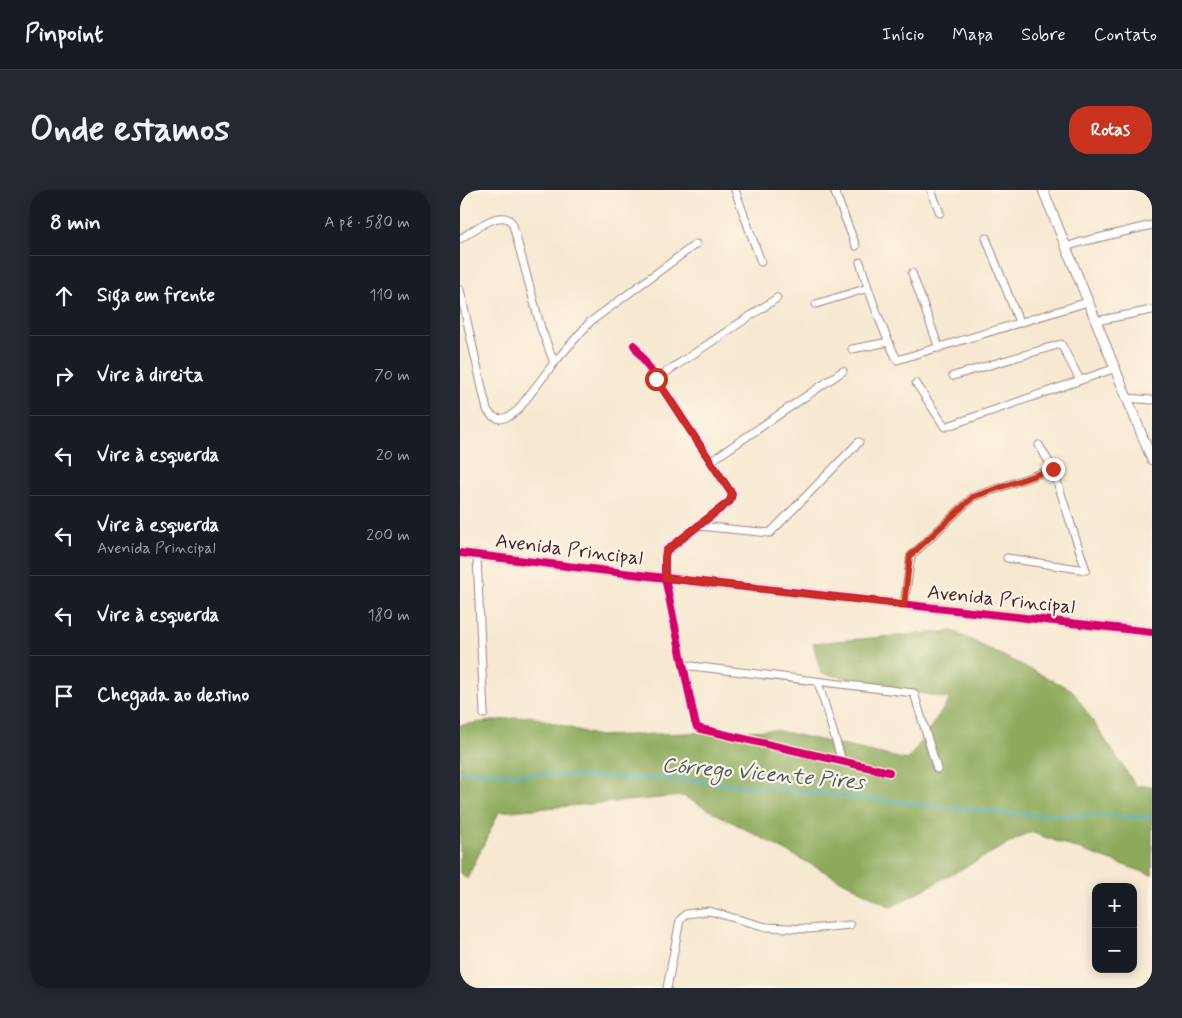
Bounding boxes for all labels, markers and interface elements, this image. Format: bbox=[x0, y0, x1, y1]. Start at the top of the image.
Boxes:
text: Pinpoint bbox=[25, 19, 103, 50]
text: Início bbox=[882, 23, 924, 47]
text: Mapa bbox=[952, 23, 993, 47]
text: Sobre bbox=[1021, 23, 1066, 47]
text: Contato bbox=[1094, 23, 1157, 47]
button: Rotas bbox=[1069, 106, 1152, 154]
text: Onde estamos bbox=[30, 107, 230, 153]
text: 8 min bbox=[50, 209, 101, 237]
text: A pé · 580 m bbox=[324, 212, 410, 233]
icon: ahead bbox=[50, 282, 78, 310]
text: Siga em frente bbox=[97, 283, 215, 308]
text: 110 m bbox=[369, 285, 410, 306]
icon: right bbox=[50, 362, 78, 390]
text: Vire à direita bbox=[97, 363, 203, 388]
text: 70 m bbox=[374, 365, 410, 386]
route start bbox=[645, 368, 668, 391]
icon: left bbox=[50, 442, 78, 470]
text: Vire à esquerda bbox=[97, 443, 219, 468]
text: 20 m bbox=[376, 445, 410, 466]
route end bbox=[1042, 458, 1065, 481]
text: Vire à esquerda bbox=[97, 513, 219, 538]
icon: left bbox=[50, 522, 78, 550]
text: 200 m bbox=[366, 525, 410, 546]
street label: Avenida Principal bbox=[494, 528, 644, 572]
text: Avenida Principal bbox=[97, 538, 216, 559]
street label: Avenida Principal bbox=[926, 579, 1076, 621]
icon: left bbox=[50, 602, 78, 630]
text: Vire à esquerda bbox=[97, 603, 219, 628]
text: 180 m bbox=[367, 605, 410, 626]
icon: arrive bbox=[50, 682, 78, 710]
text: Chegada ao destino bbox=[97, 683, 249, 708]
water label: Córrego Vicente Pires bbox=[661, 751, 867, 799]
map controls bbox=[1092, 883, 1137, 973]
button: + bbox=[1092, 883, 1137, 928]
button: − bbox=[1092, 928, 1137, 973]

